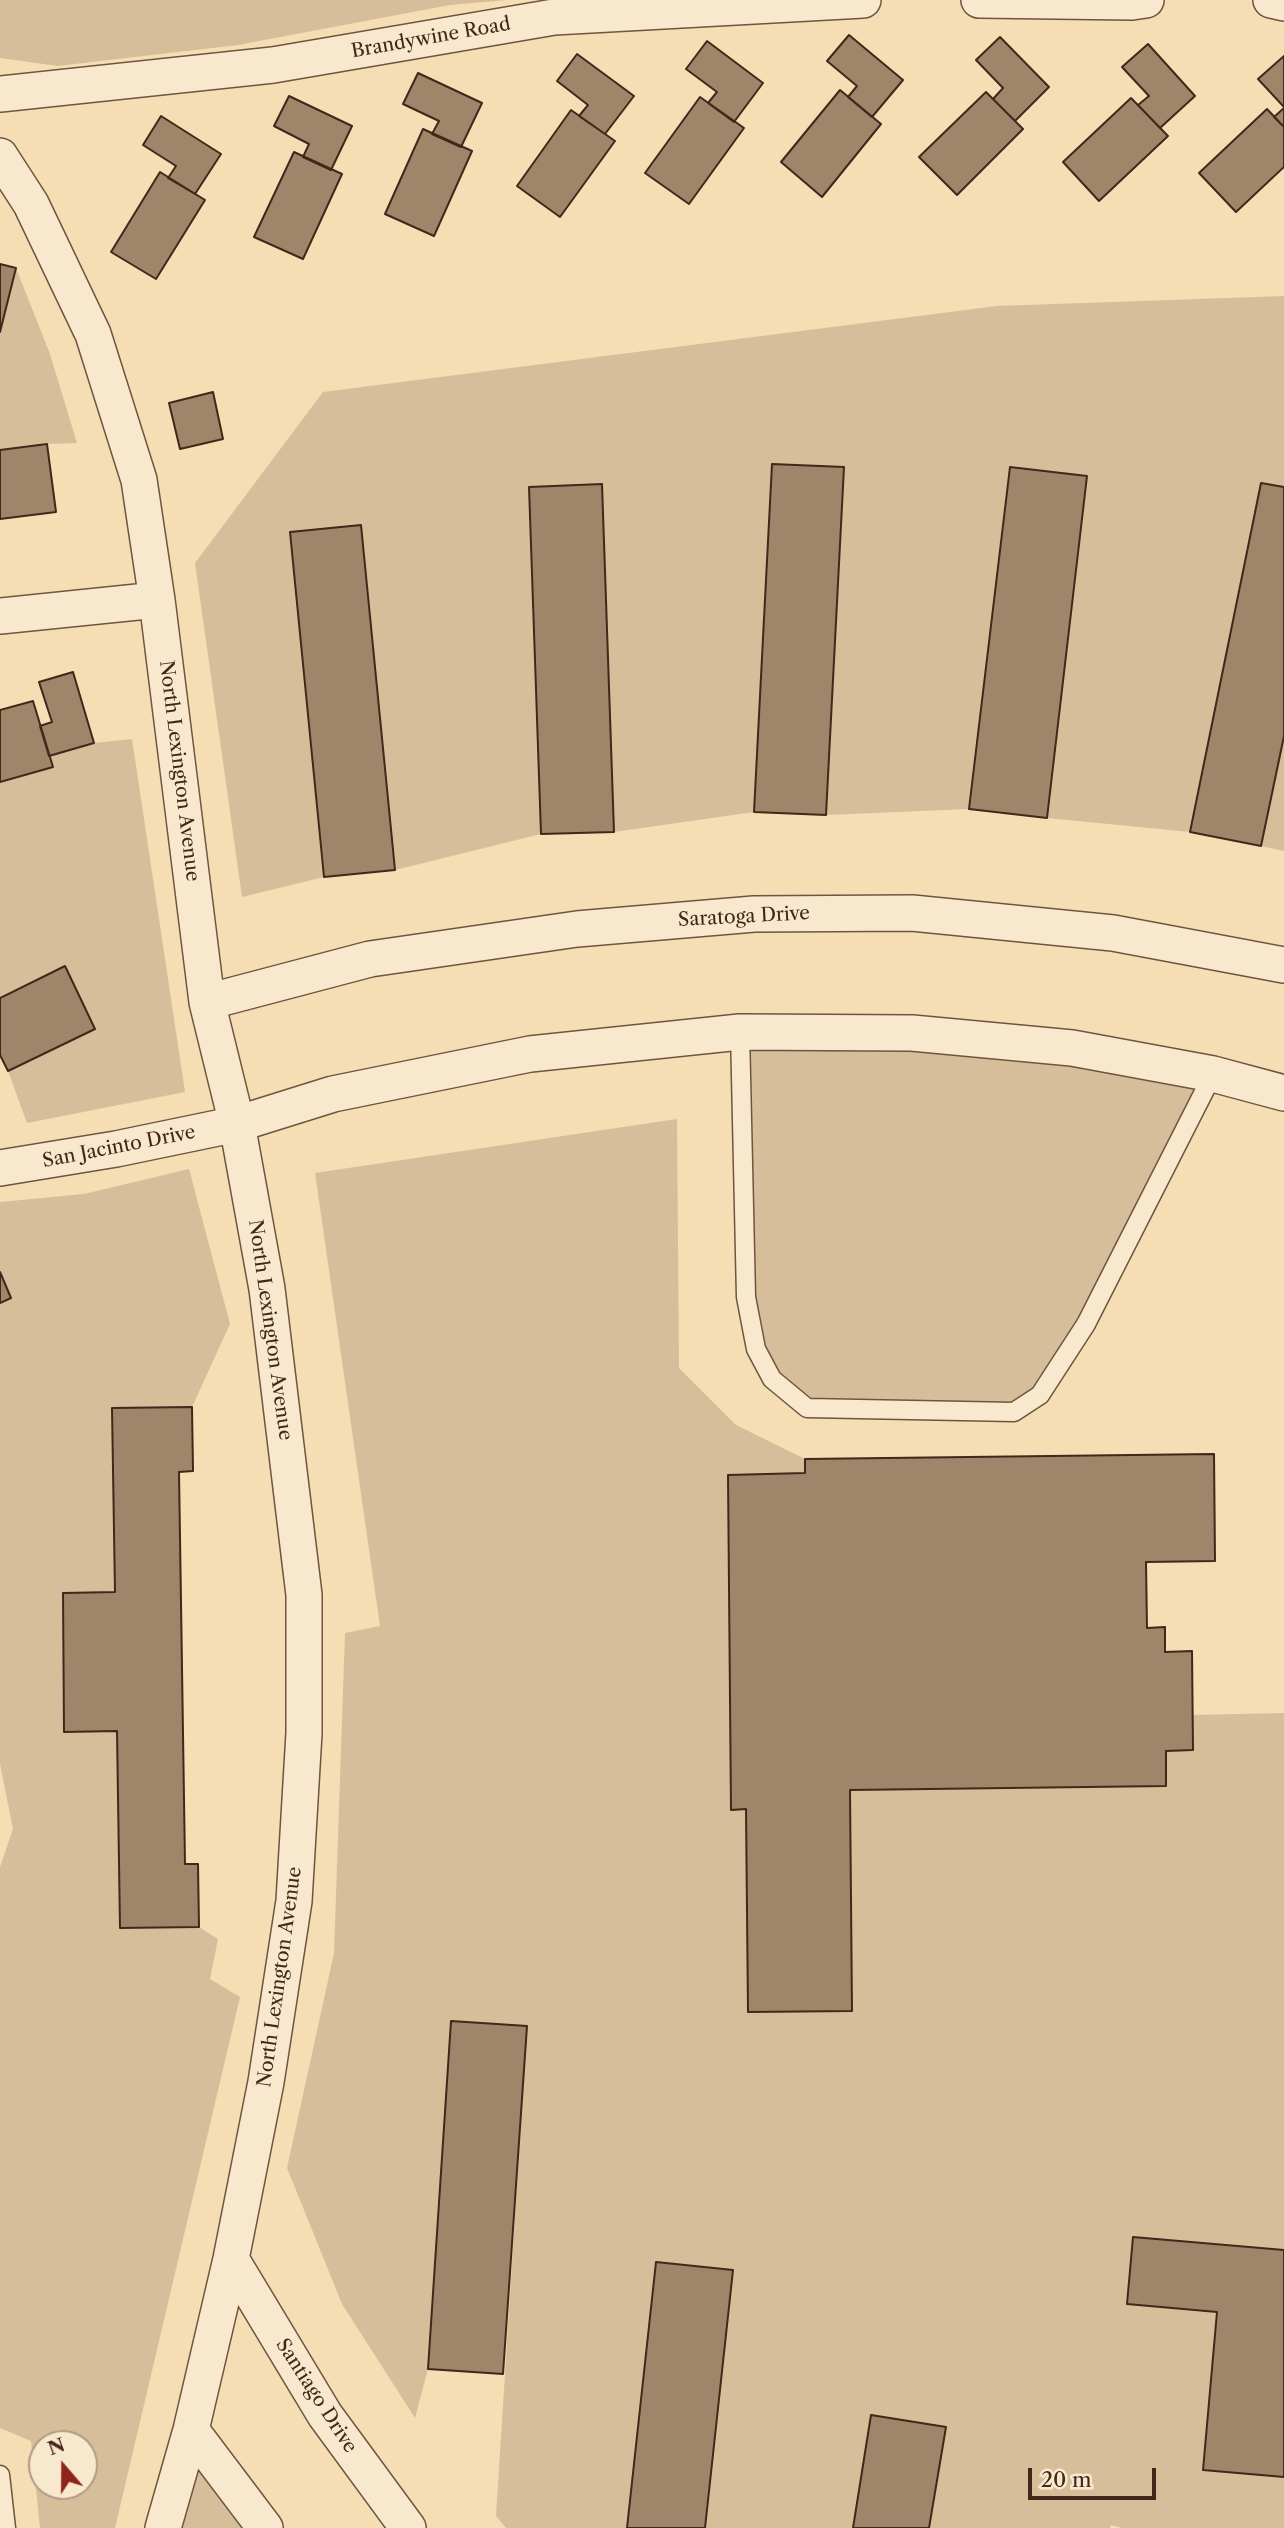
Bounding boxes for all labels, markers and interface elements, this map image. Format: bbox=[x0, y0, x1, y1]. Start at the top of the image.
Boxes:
street label: Brandywine Road bbox=[350, 13, 512, 63]
street label: North Lexington Avenue bbox=[154, 659, 204, 883]
street label: Saratoga Drive bbox=[677, 902, 811, 932]
street label: San Jacinto Drive bbox=[41, 1121, 197, 1173]
street label: North Lexington Avenue bbox=[243, 1218, 297, 1442]
street label: North Lexington Avenue bbox=[253, 1865, 307, 2089]
street label: Santiago Drive bbox=[271, 2335, 361, 2457]
north arrow bbox=[28, 2430, 98, 2500]
text: N bbox=[45, 2433, 68, 2460]
scale bar bbox=[1032, 2454, 1160, 2498]
text: 20 m bbox=[1041, 2467, 1092, 2492]

